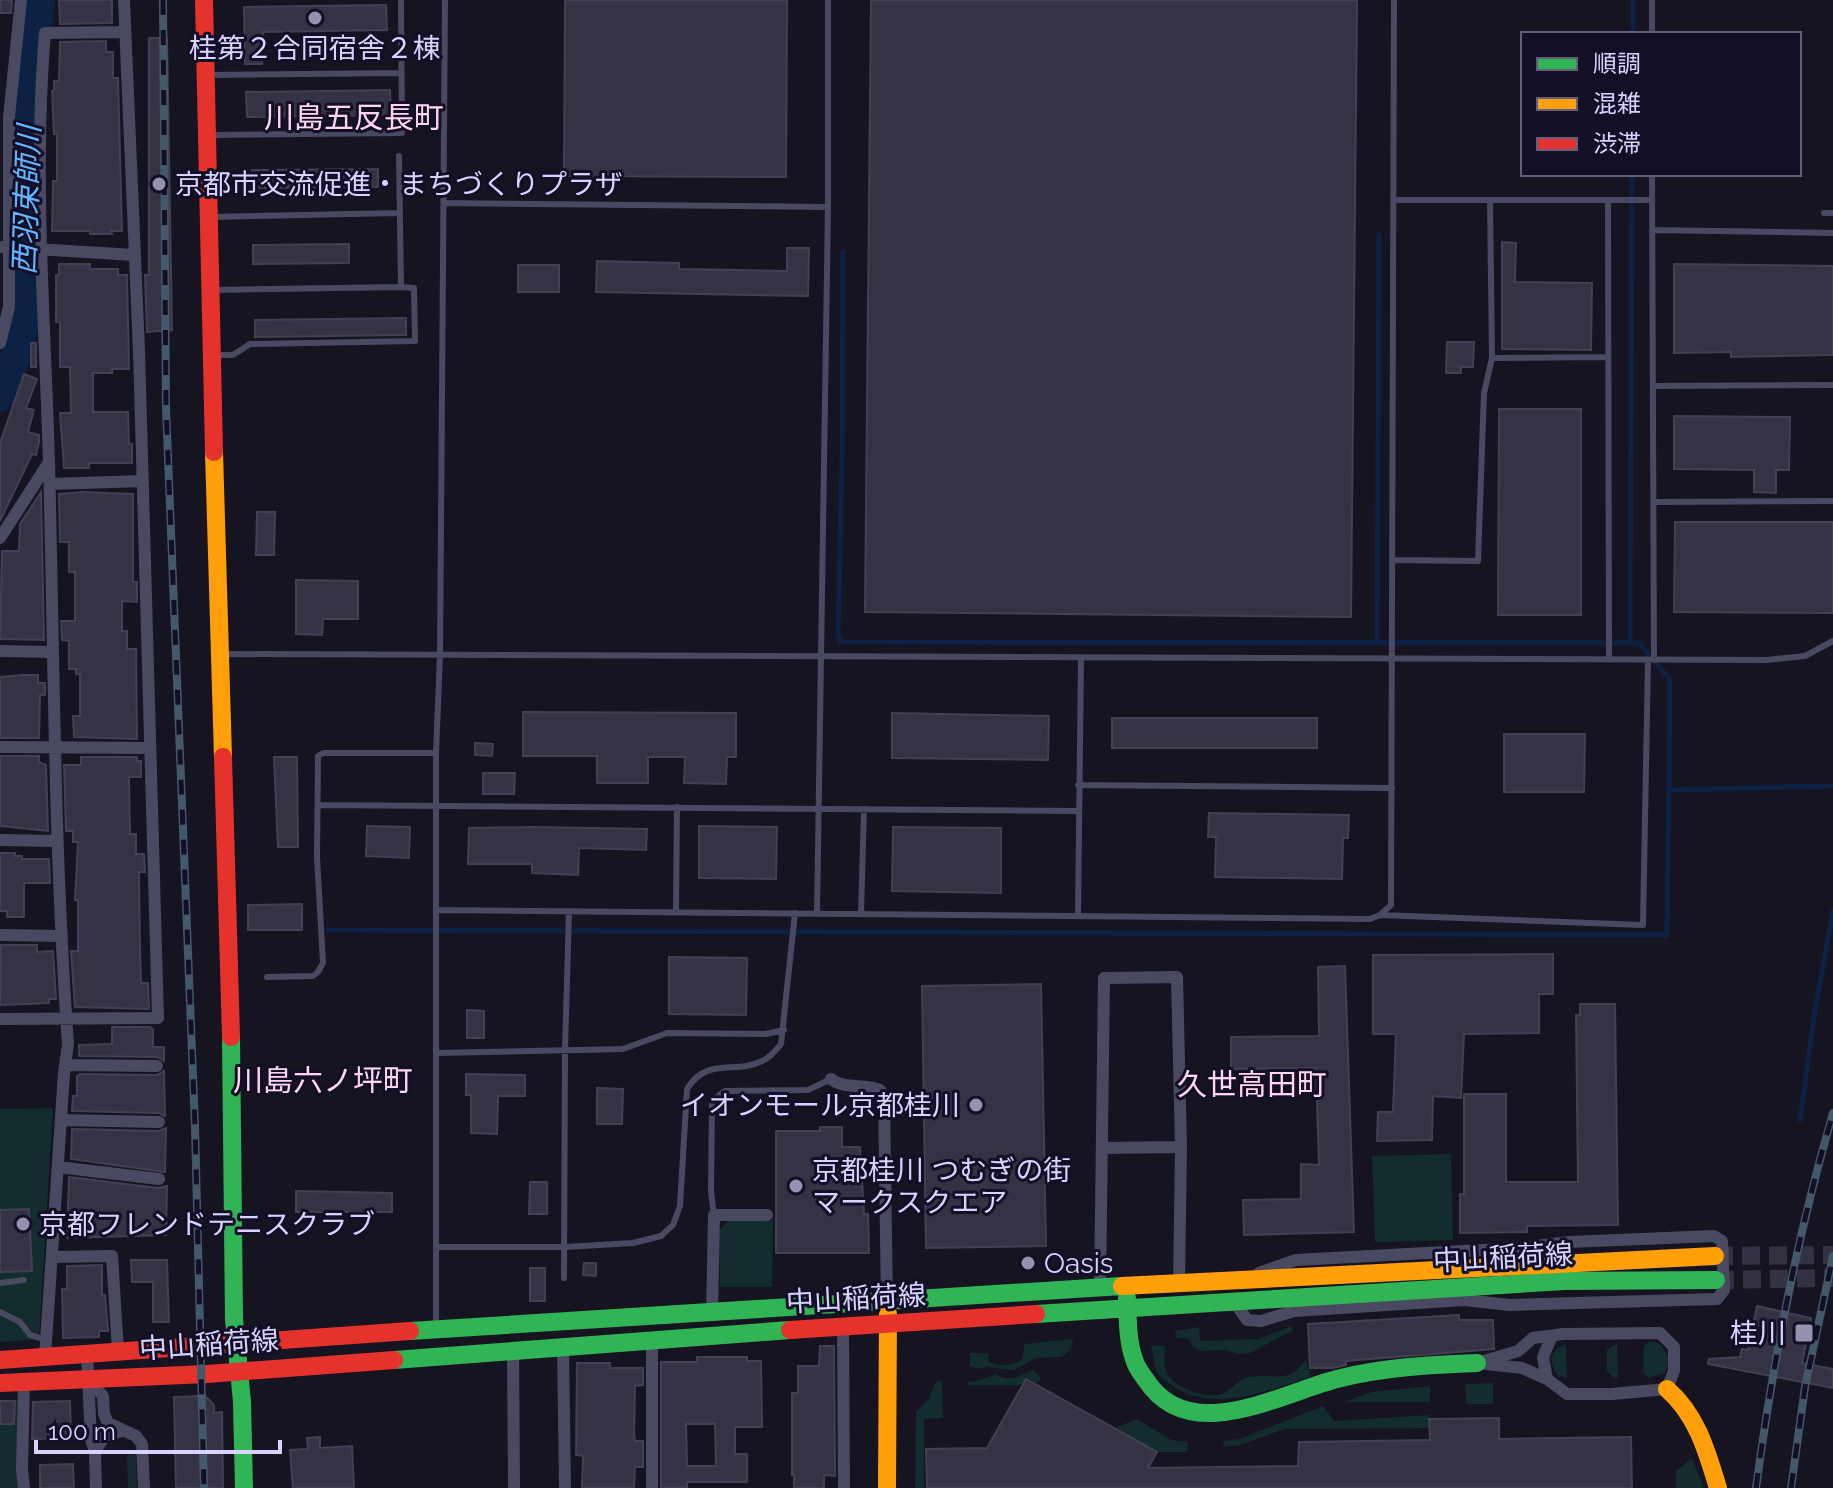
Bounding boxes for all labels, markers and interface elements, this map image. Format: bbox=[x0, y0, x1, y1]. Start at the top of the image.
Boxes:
marker: 桂第２合同宿舎２棟 bbox=[306, 9, 324, 27]
place label: 桂第２合同宿舎２棟 bbox=[189, 32, 441, 65]
legend bbox=[1521, 32, 1801, 176]
text: 順調 bbox=[1593, 49, 1641, 78]
text: 混雑 bbox=[1593, 89, 1641, 118]
district label: 川島五反長町 bbox=[264, 100, 444, 135]
water label: 西羽束師川 bbox=[6, 121, 47, 276]
text: 渋滞 bbox=[1593, 129, 1641, 158]
place label: 京都市交流促進・まちづくりプラザ bbox=[175, 168, 623, 201]
marker: 京都市交流促進・まちづくりプラザ bbox=[150, 175, 168, 193]
district label: 川島六ノ坪町 bbox=[233, 1063, 413, 1098]
district label: 久世高田町 bbox=[1177, 1067, 1327, 1102]
place label: イオンモール京都桂川 bbox=[680, 1089, 960, 1122]
marker: イオンモール京都桂川 bbox=[967, 1096, 985, 1114]
place label: 京都桂川 つむぎの街 マークスクエア bbox=[812, 1154, 1071, 1219]
marker: 京都桂川 つむぎの街 マークスクエア bbox=[787, 1177, 805, 1195]
place label: 京都フレンドテニスクラブ bbox=[39, 1208, 375, 1241]
marker: 京都フレンドテニスクラブ bbox=[14, 1215, 32, 1233]
street label: 中山稲荷線 bbox=[1432, 1237, 1574, 1278]
place label: Oasis bbox=[1044, 1247, 1113, 1280]
marker: Oasis bbox=[1019, 1254, 1037, 1272]
street label: 中山稲荷線 bbox=[785, 1278, 927, 1319]
place label: 桂川 bbox=[1730, 1317, 1786, 1350]
marker: 桂川 bbox=[1793, 1322, 1815, 1344]
street label: 中山稲荷線 bbox=[138, 1323, 280, 1366]
scale bar bbox=[36, 1404, 280, 1454]
text: 100 m bbox=[48, 1417, 116, 1446]

